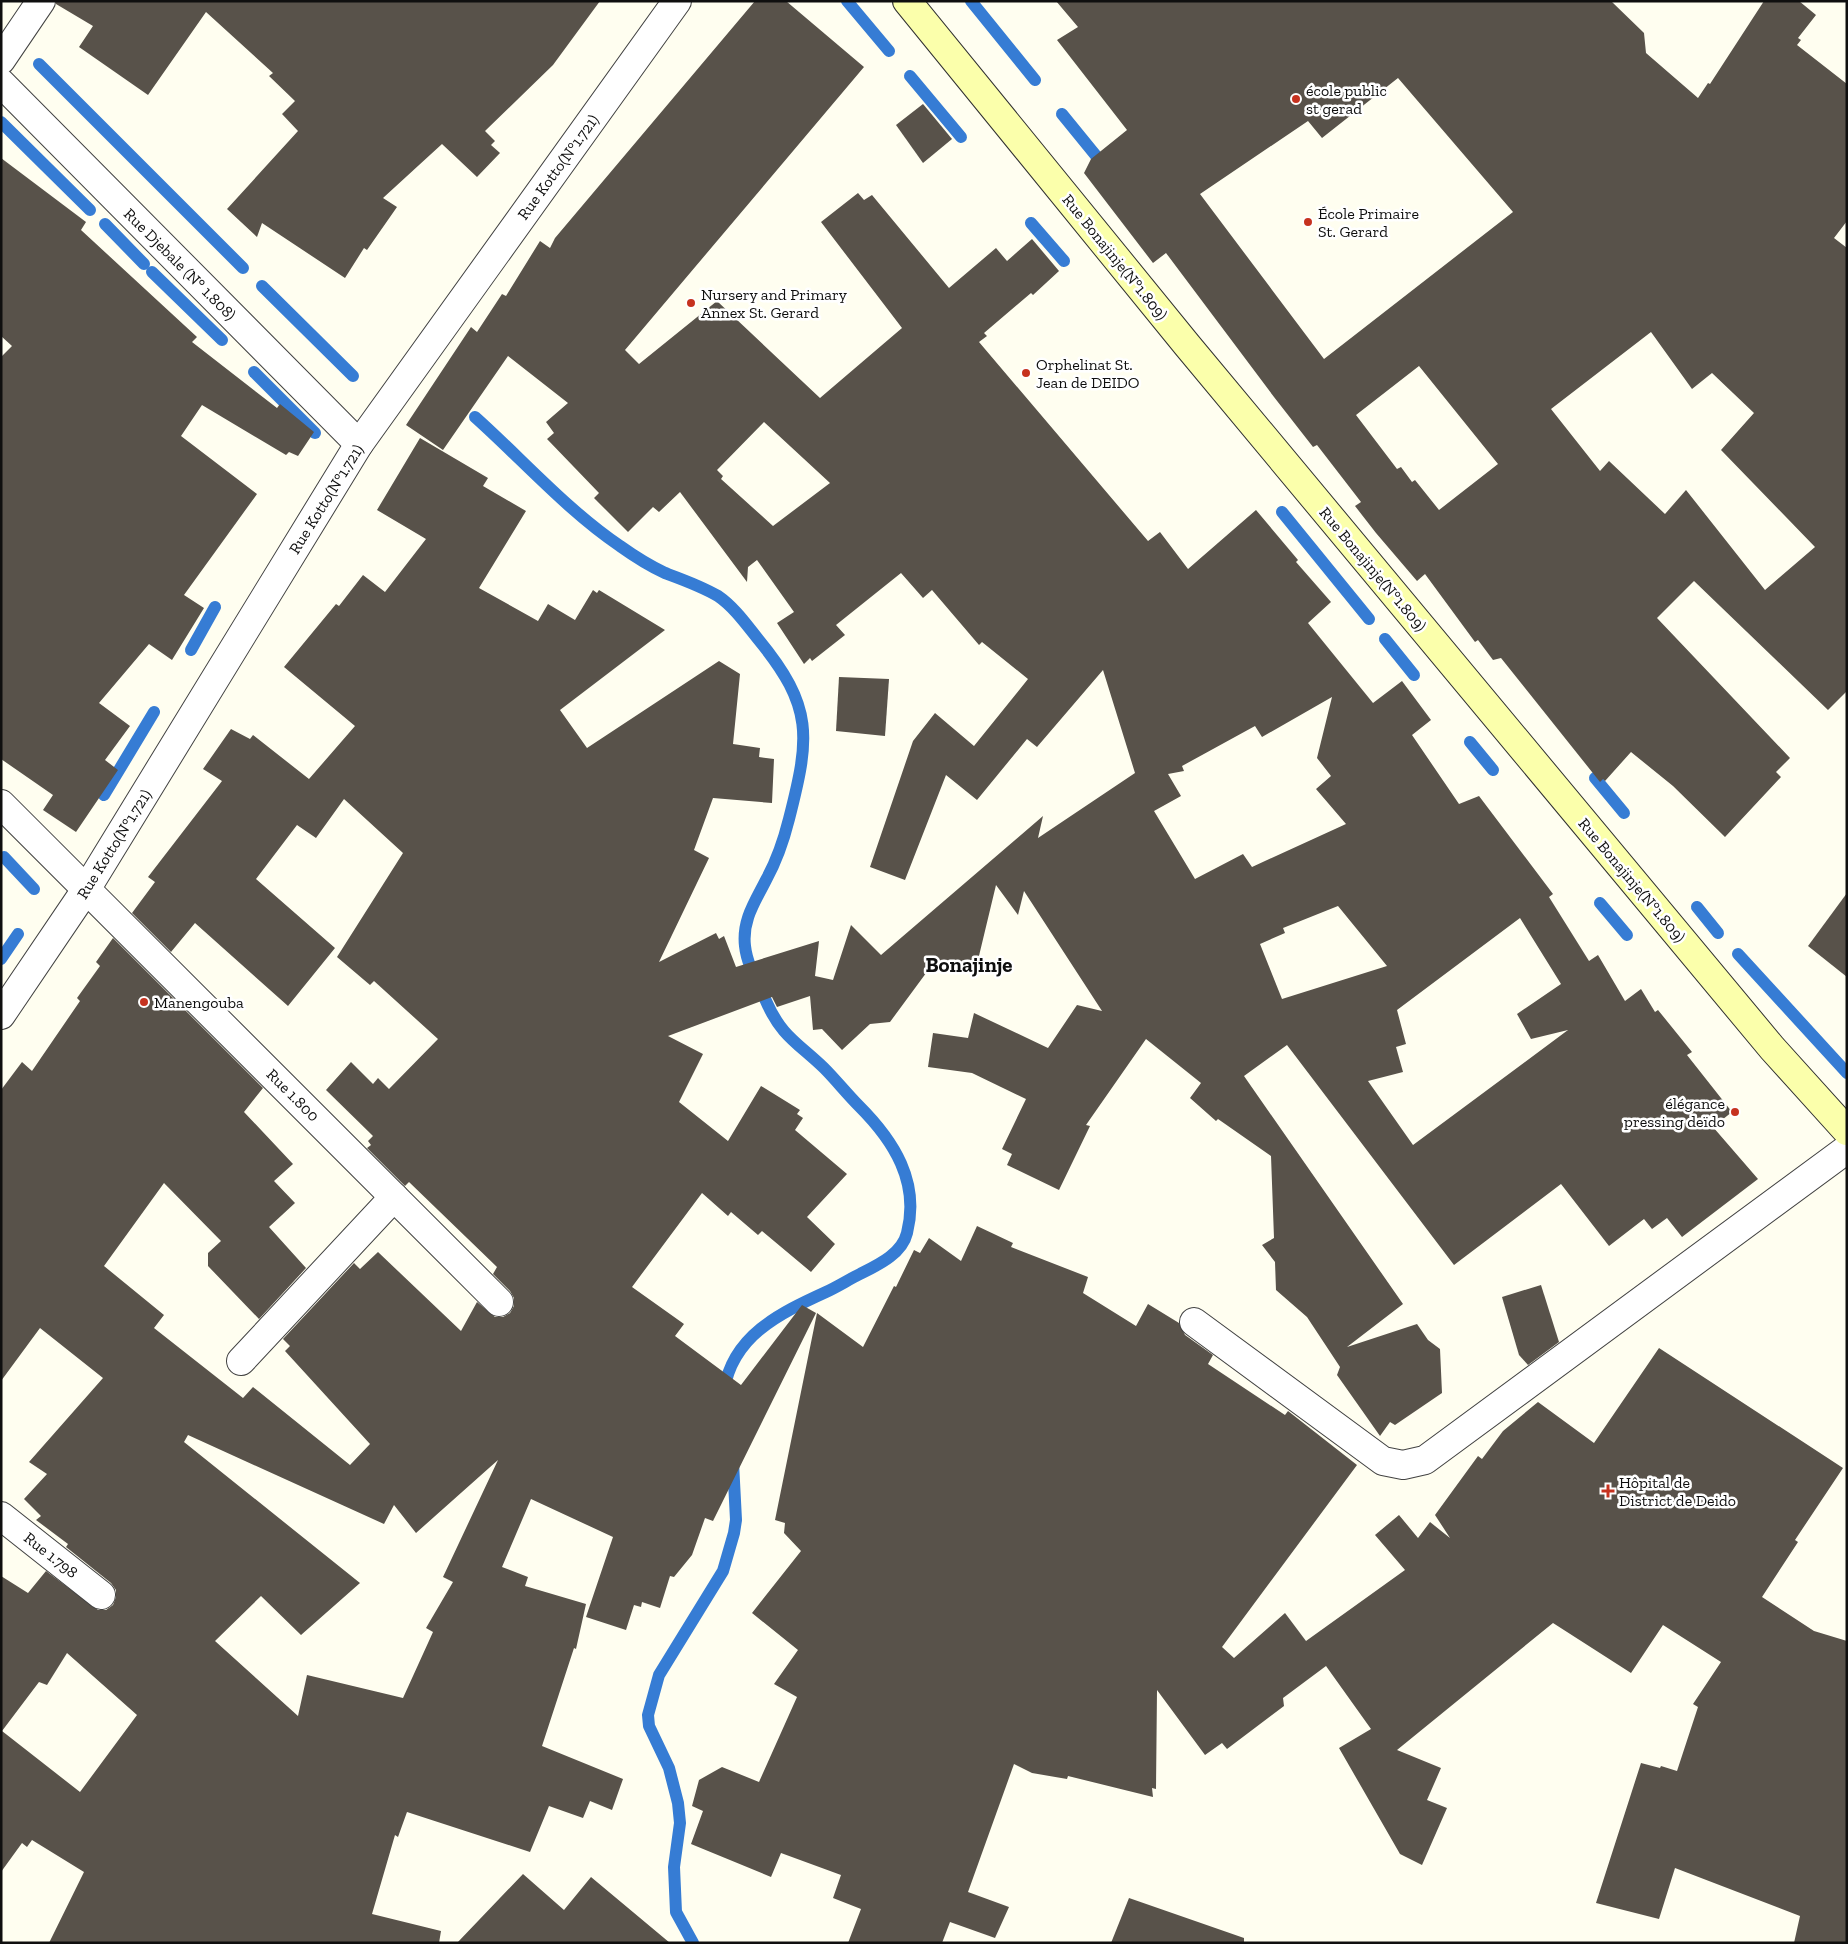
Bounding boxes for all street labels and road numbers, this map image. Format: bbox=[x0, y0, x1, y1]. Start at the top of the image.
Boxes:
street label: Rue Kotto(N°1.721) bbox=[513, 111, 603, 223]
street label: Rue Bonajinje(N°1.809) bbox=[1058, 190, 1172, 324]
street label: Rue Djebale (N° 1.808) bbox=[120, 204, 240, 324]
street label: Rue Kotto(N°1.721) bbox=[285, 441, 367, 557]
street label: Rue Bonajinje(N°1.809) bbox=[1315, 503, 1431, 635]
street label: Rue Kotto(N°1.721) bbox=[73, 786, 155, 902]
street label: Rue Bonajinje(N°1.809) bbox=[1574, 814, 1690, 946]
street label: Rue 1.800 bbox=[263, 1065, 323, 1125]
street label: Rue 1.798 bbox=[20, 1528, 82, 1582]

